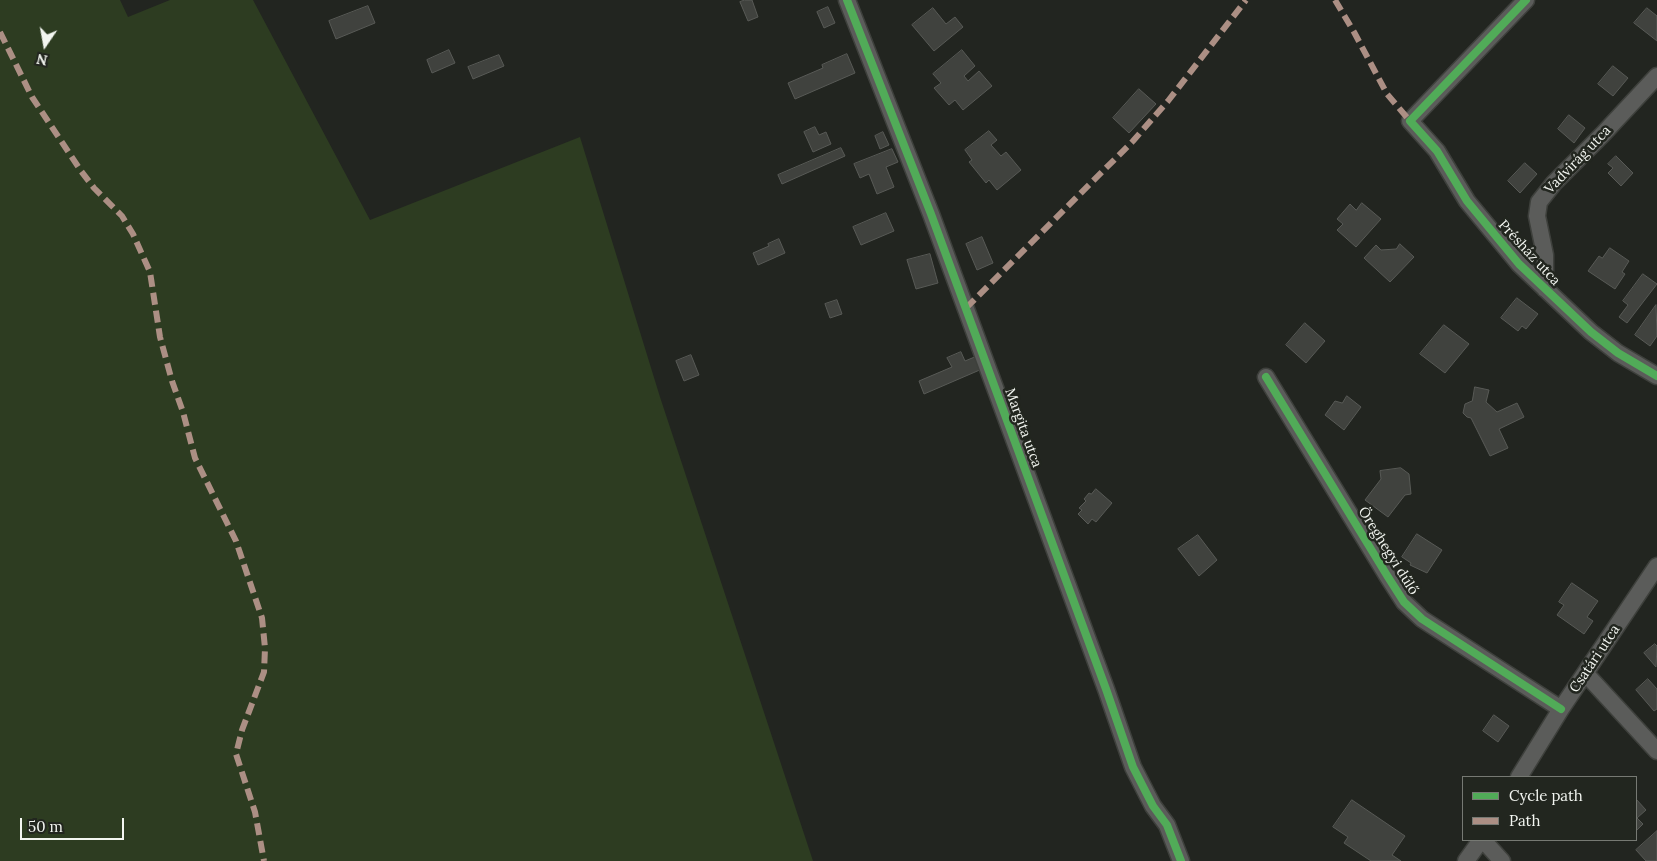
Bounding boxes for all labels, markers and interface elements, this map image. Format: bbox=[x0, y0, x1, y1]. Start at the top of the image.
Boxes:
north arrow bbox=[20, 20, 70, 70]
text: N bbox=[35, 50, 49, 70]
street label: Vadvirág utca bbox=[1541, 122, 1615, 198]
street label: Présház utca bbox=[1494, 217, 1564, 289]
street label: Margita utca bbox=[1001, 386, 1045, 470]
street label: Öreghegyi dűlő bbox=[1354, 504, 1422, 598]
street label: Csatári utca bbox=[1566, 622, 1624, 696]
legend bbox=[1462, 776, 1637, 841]
text: Cycle path bbox=[1509, 786, 1583, 805]
scale bar bbox=[22, 808, 126, 840]
text: Path bbox=[1509, 811, 1540, 830]
text: 50 m bbox=[28, 817, 63, 836]

